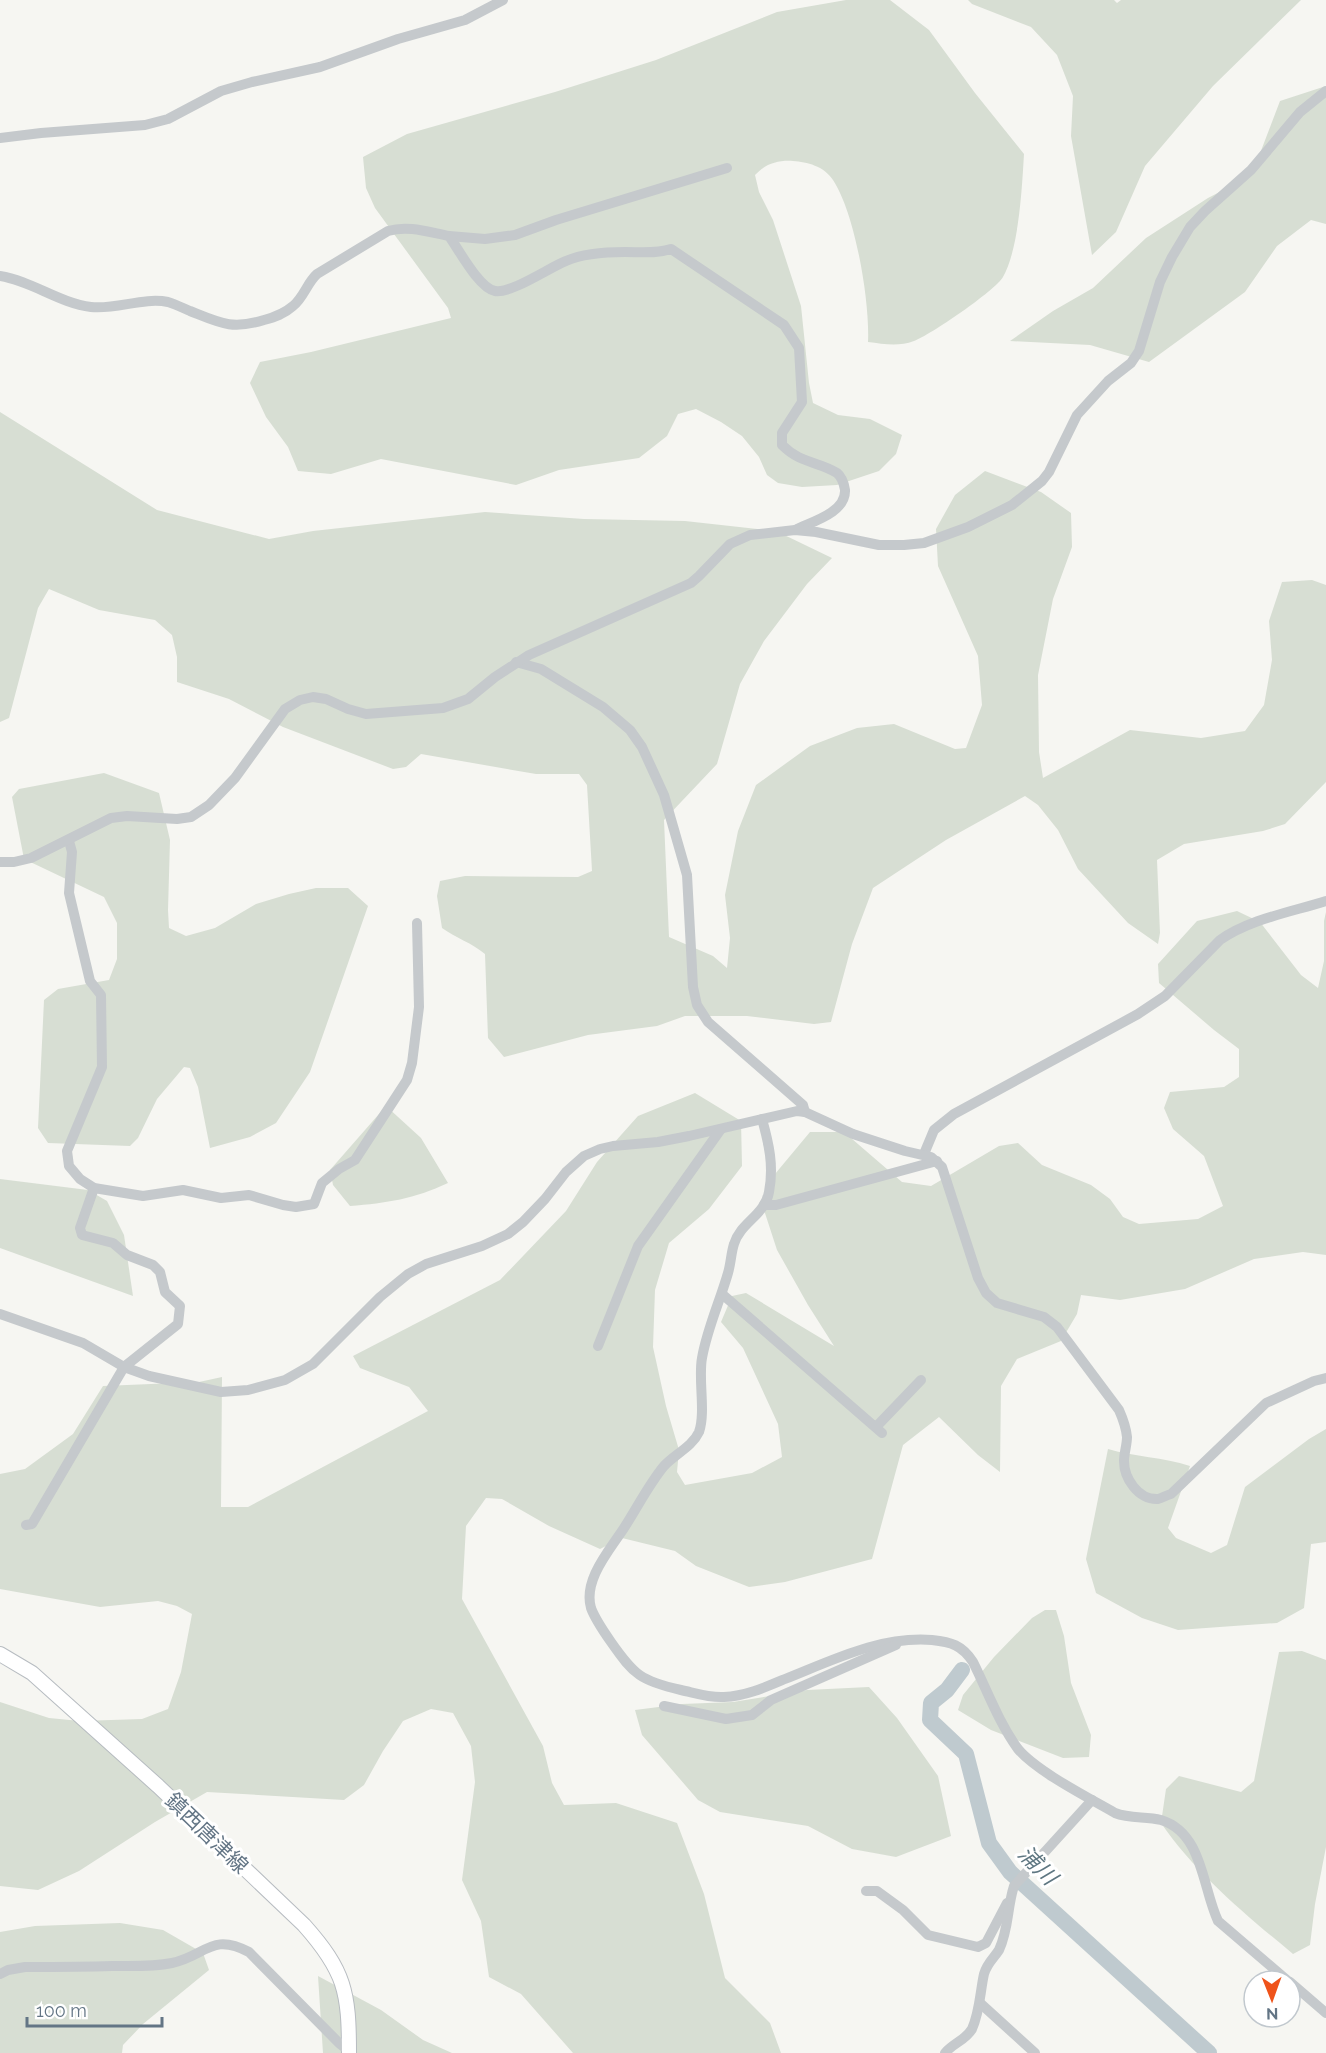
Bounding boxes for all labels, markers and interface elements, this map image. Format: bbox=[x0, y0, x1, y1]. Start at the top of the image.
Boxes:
street label: 鎮西唐津線 bbox=[161, 1788, 253, 1878]
water label: 浦川 bbox=[1013, 1840, 1064, 1891]
north arrow bbox=[1242, 1969, 1302, 2029]
scale bar bbox=[27, 1990, 162, 2028]
text: 100 m bbox=[36, 2000, 87, 2021]
text: N bbox=[1266, 2004, 1279, 2023]

